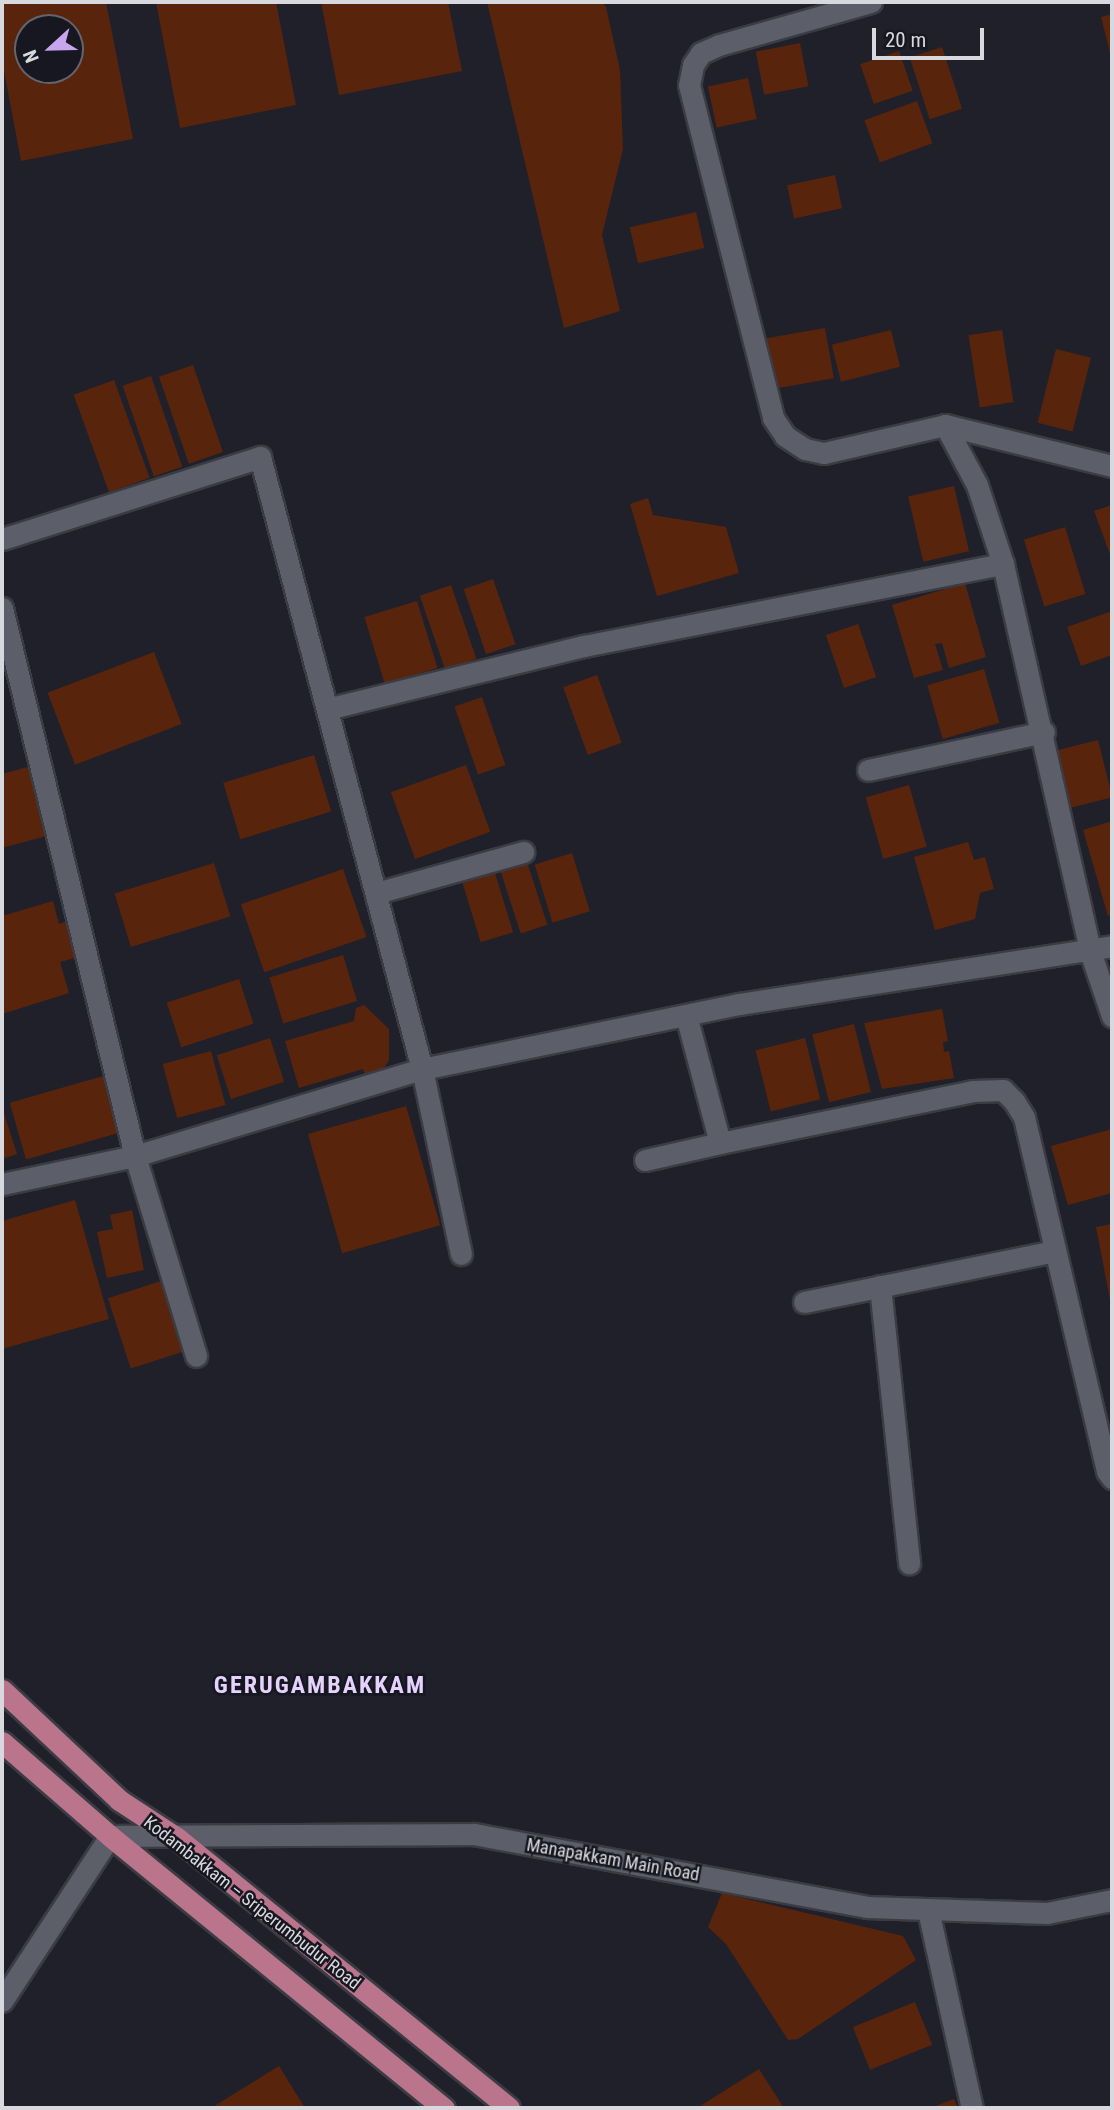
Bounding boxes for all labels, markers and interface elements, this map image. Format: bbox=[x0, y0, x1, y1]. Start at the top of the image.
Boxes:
north arrow bbox=[14, 14, 84, 84]
scale bar bbox=[876, 14, 988, 58]
text: 20 m bbox=[885, 28, 926, 52]
text: N bbox=[18, 47, 44, 66]
district label: GERUGAMBAKKAM bbox=[215, 1672, 425, 1700]
street label: Kodambakkam – Sriperumbudur Road bbox=[139, 1812, 365, 1994]
street label: Manapakkam Main Road bbox=[525, 1834, 701, 1886]

